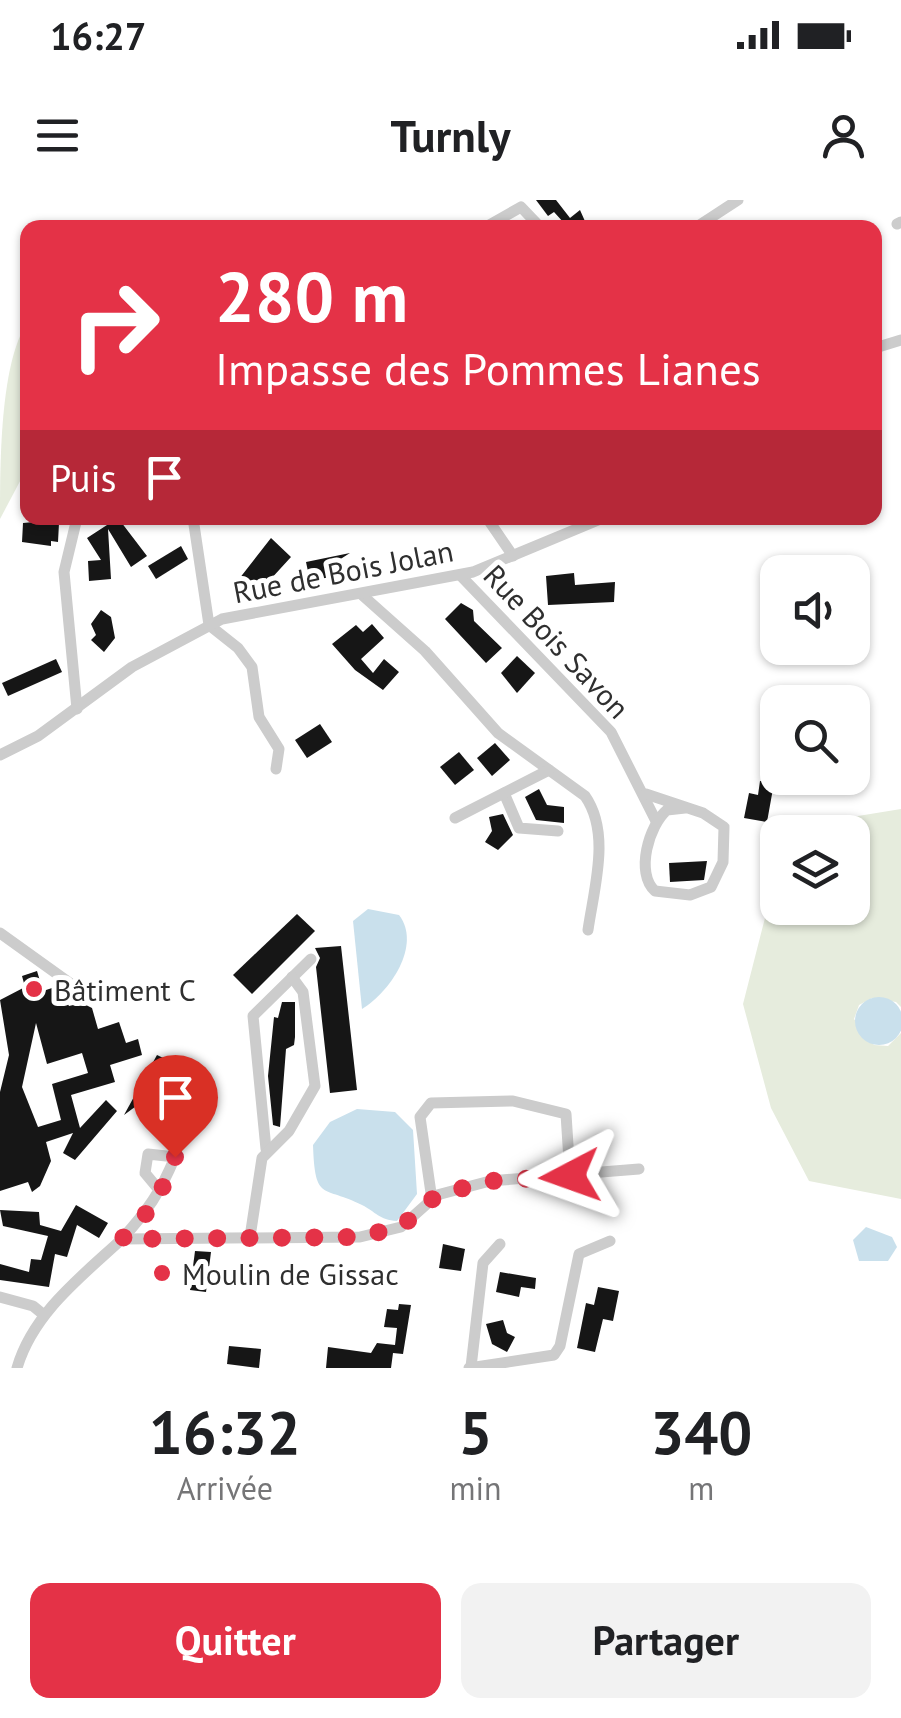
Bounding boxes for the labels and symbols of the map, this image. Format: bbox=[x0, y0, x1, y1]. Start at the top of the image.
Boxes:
street label: Rue de Bois Jolan bbox=[230, 531, 456, 611]
street label: Rue Bois Savon bbox=[476, 556, 638, 726]
place label: Bâtiment C bbox=[54, 970, 196, 1009]
marker: Bâtiment C bbox=[23, 978, 45, 1000]
pin bbox=[133, 1055, 218, 1158]
position arrow bbox=[518, 1124, 622, 1228]
place label: Moulin de Gissac bbox=[182, 1254, 399, 1293]
marker: Moulin de Gissac bbox=[151, 1262, 173, 1284]

